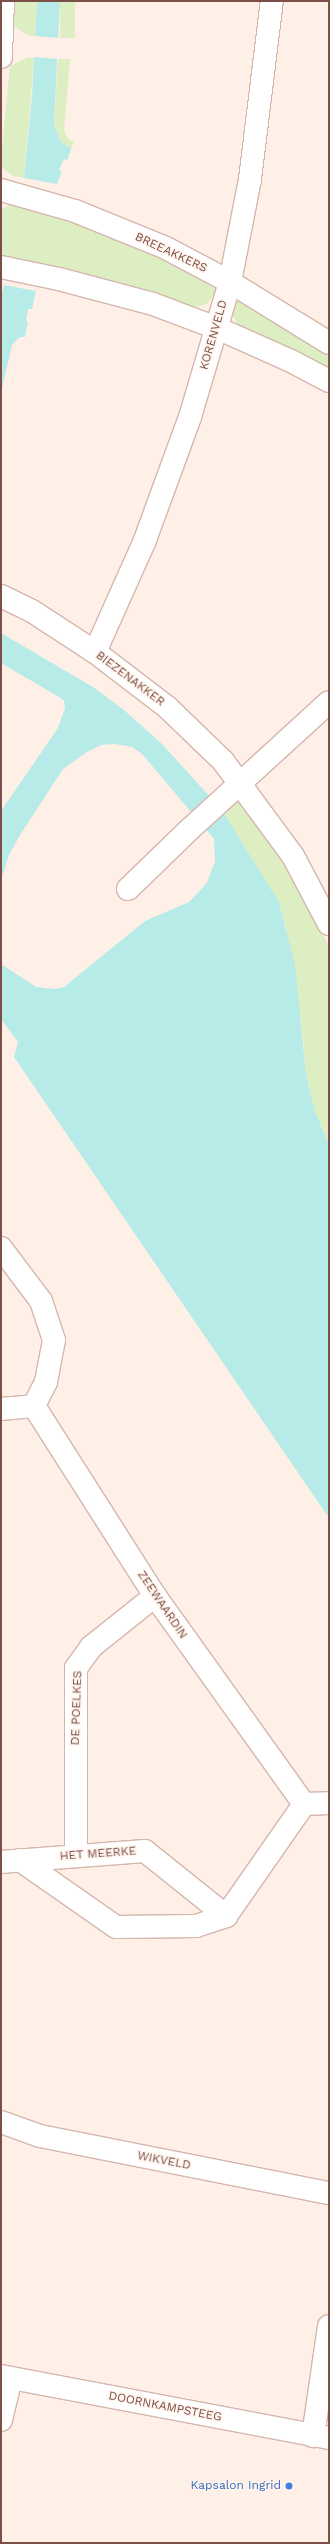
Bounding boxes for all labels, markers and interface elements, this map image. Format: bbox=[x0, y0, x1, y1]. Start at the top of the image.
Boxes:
street label: BREEAKKERS bbox=[133, 230, 209, 276]
street label: KORENVELD bbox=[197, 298, 231, 372]
street label: BIEZENAKKER bbox=[93, 648, 167, 710]
street label: ZEEWAARDIN bbox=[134, 1568, 190, 1642]
street label: DE POELKES bbox=[69, 1670, 85, 1746]
street label: HET MEERKE bbox=[59, 1844, 137, 1864]
street label: WIKVELD bbox=[136, 2149, 192, 2173]
street label: DOORNKAMPSTEEG bbox=[107, 2389, 223, 2425]
place label: Kapsalon Ingrid bbox=[191, 2479, 281, 2493]
marker: Kapsalon Ingrid bbox=[284, 2481, 294, 2491]

